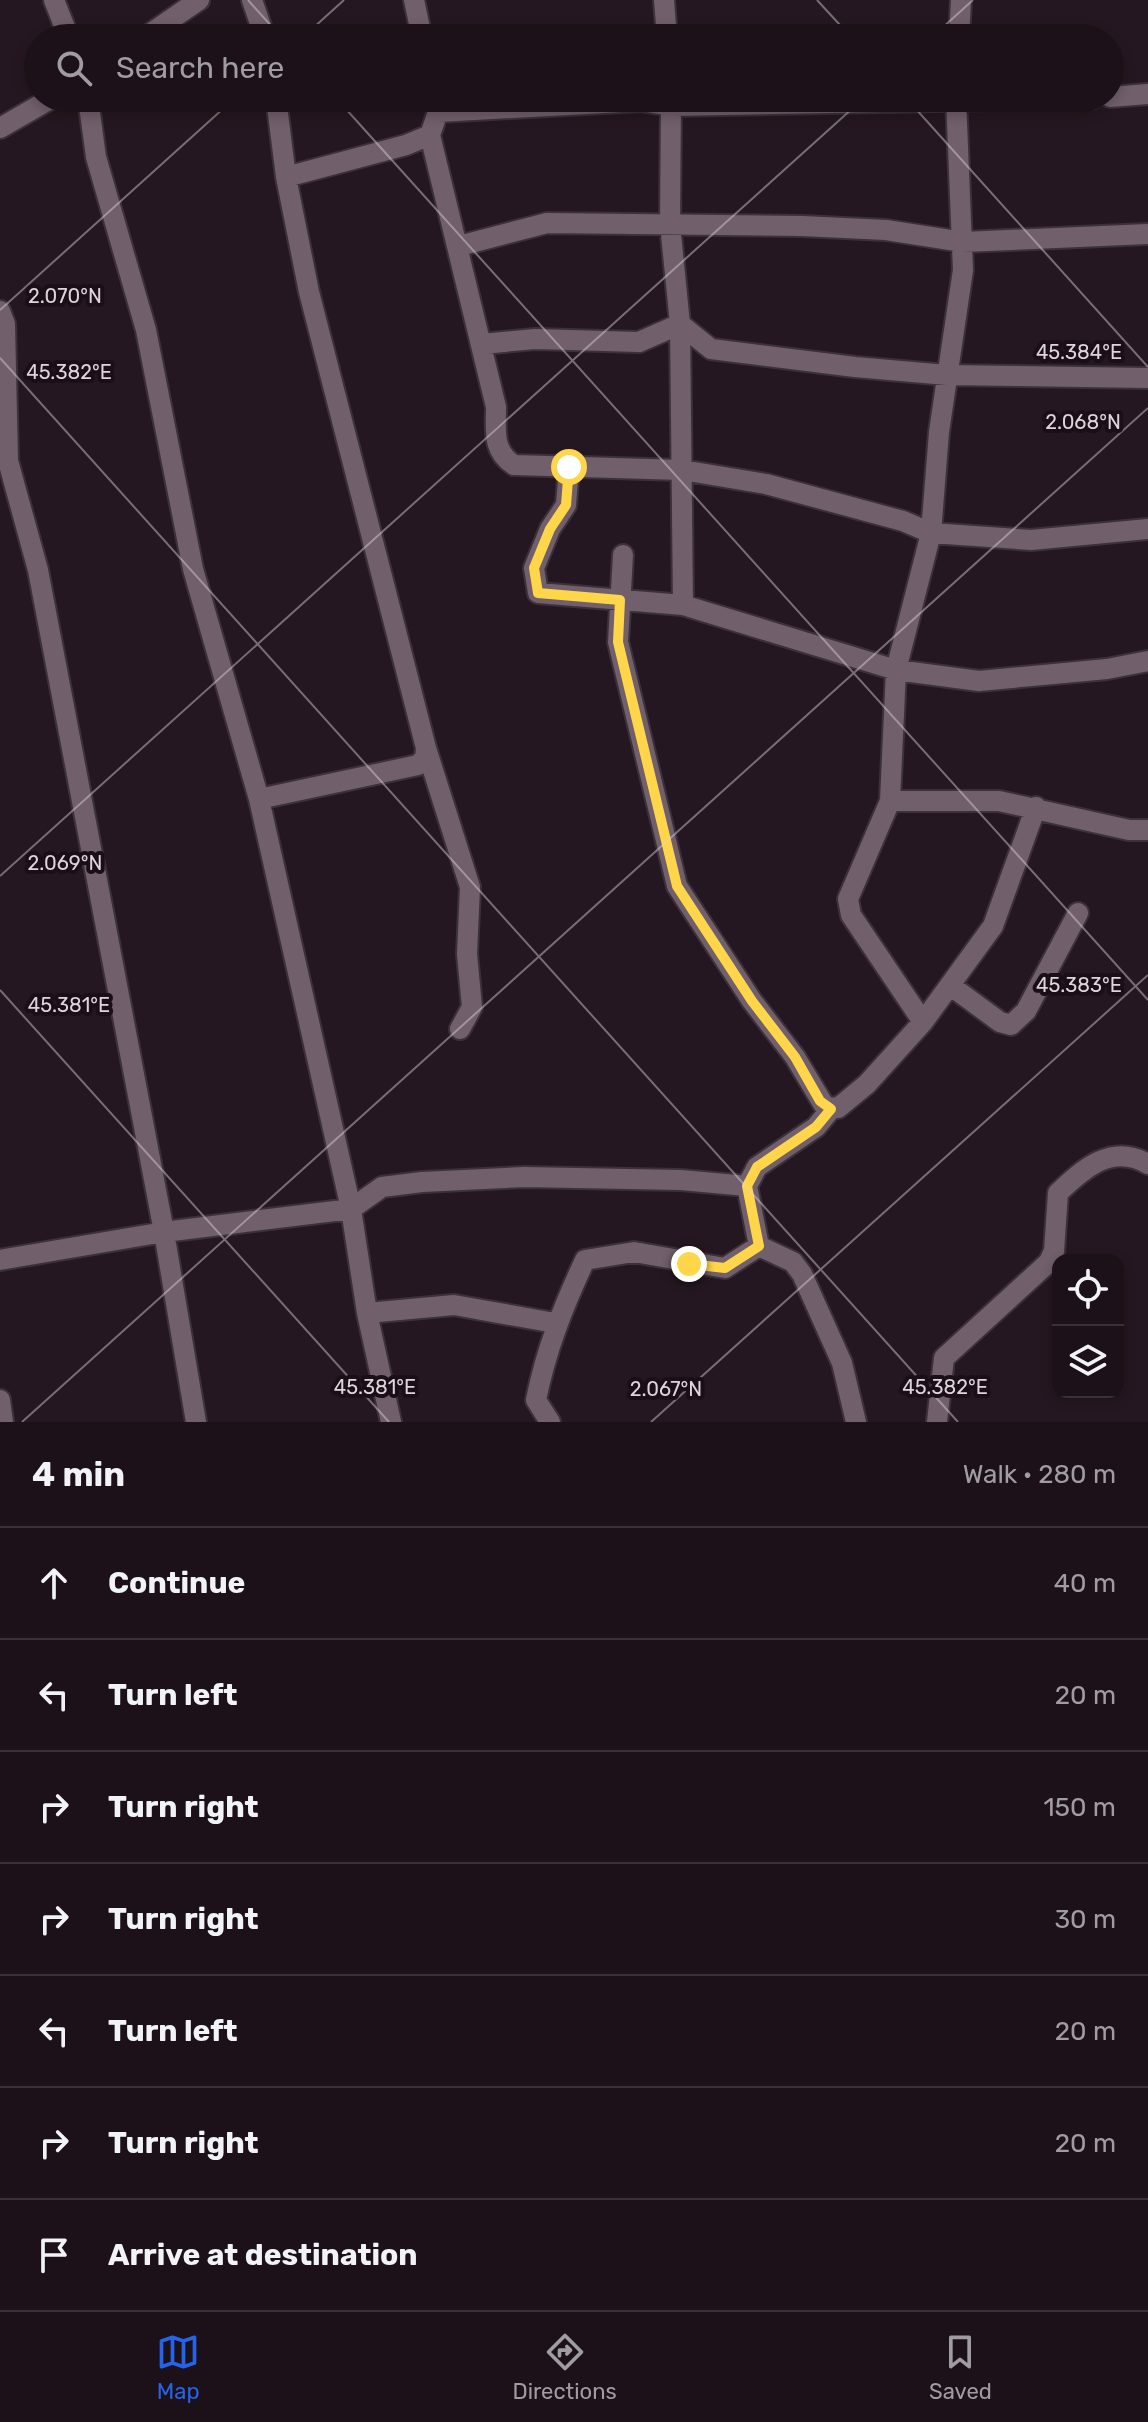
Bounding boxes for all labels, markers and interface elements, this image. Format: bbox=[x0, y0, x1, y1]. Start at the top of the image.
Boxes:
search box bbox=[24, 24, 1124, 112]
icon: search bbox=[52, 46, 96, 90]
text: Search here bbox=[116, 50, 284, 86]
text: 2.070°N bbox=[28, 284, 102, 308]
text: 45.384°E bbox=[1036, 340, 1122, 364]
text: 45.382°E bbox=[26, 360, 112, 384]
text: 2.068°N bbox=[1045, 410, 1121, 434]
route start bbox=[551, 449, 587, 485]
text: 2.069°N bbox=[28, 851, 102, 875]
text: 45.383°E bbox=[1036, 973, 1122, 997]
text: 45.381°E bbox=[28, 993, 110, 1017]
route end bbox=[671, 1246, 707, 1282]
map controls bbox=[1052, 1254, 1124, 1398]
button: locate bbox=[1052, 1254, 1124, 1326]
button: layers bbox=[1052, 1326, 1124, 1398]
text: 45.381°E bbox=[334, 1375, 416, 1399]
text: 45.382°E bbox=[902, 1375, 988, 1399]
text: 2.067°N bbox=[630, 1377, 702, 1401]
text: 4 min bbox=[32, 1454, 125, 1495]
text: Walk · 280 m bbox=[963, 1459, 1116, 1490]
icon: ahead bbox=[32, 1561, 76, 1605]
text: Continue bbox=[108, 1565, 245, 1601]
text: 40 m bbox=[1054, 1568, 1116, 1599]
icon: left bbox=[32, 1673, 76, 1717]
text: Turn left bbox=[108, 1677, 238, 1713]
text: 20 m bbox=[1055, 1680, 1116, 1711]
icon: right bbox=[32, 1785, 76, 1829]
text: Turn right bbox=[108, 1789, 259, 1825]
text: 150 m bbox=[1043, 1792, 1116, 1823]
icon: right bbox=[32, 1897, 76, 1941]
text: Turn right bbox=[108, 1901, 259, 1937]
text: 30 m bbox=[1054, 1904, 1116, 1935]
icon: left bbox=[32, 2009, 76, 2053]
text: Turn left bbox=[108, 2013, 238, 2049]
text: 20 m bbox=[1055, 2016, 1116, 2047]
icon: right bbox=[32, 2121, 76, 2165]
text: Turn right bbox=[108, 2125, 259, 2161]
text: 20 m bbox=[1055, 2128, 1116, 2159]
icon: arrive bbox=[32, 2233, 76, 2277]
text: Arrive at destination bbox=[108, 2237, 418, 2273]
tab: Map bbox=[156, 2330, 200, 2405]
tab: Directions bbox=[512, 2330, 617, 2405]
tab: Saved bbox=[929, 2330, 992, 2405]

